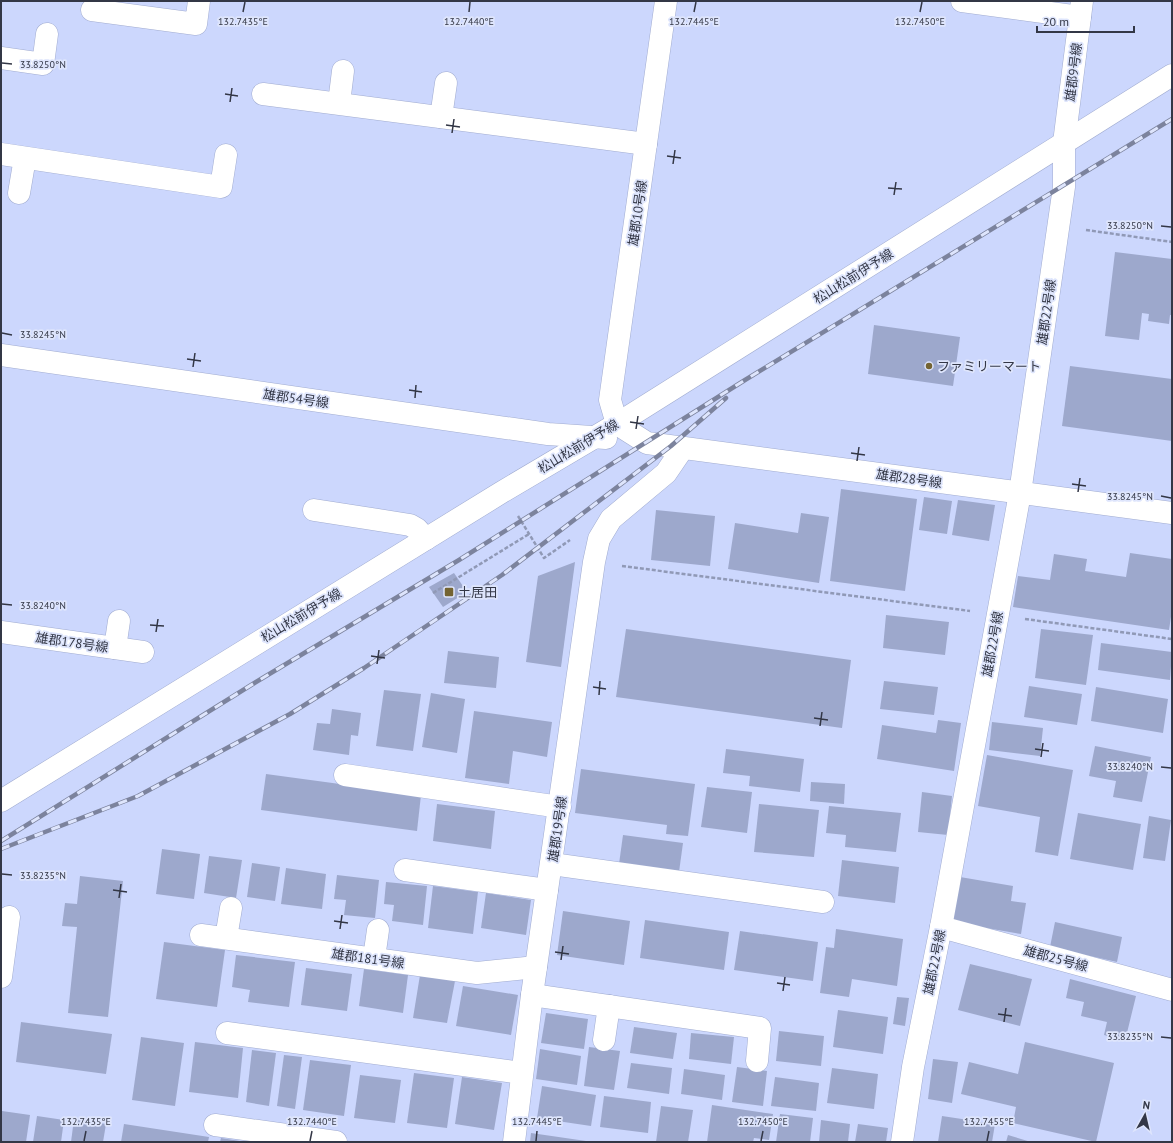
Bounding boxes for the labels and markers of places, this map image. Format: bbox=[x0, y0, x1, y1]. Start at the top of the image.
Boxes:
place label: ファミリーマート bbox=[937, 358, 1041, 375]
marker: ファミリーマート bbox=[924, 361, 934, 371]
place label: 土居田 bbox=[458, 584, 497, 601]
marker: 土居田 bbox=[443, 586, 455, 598]

